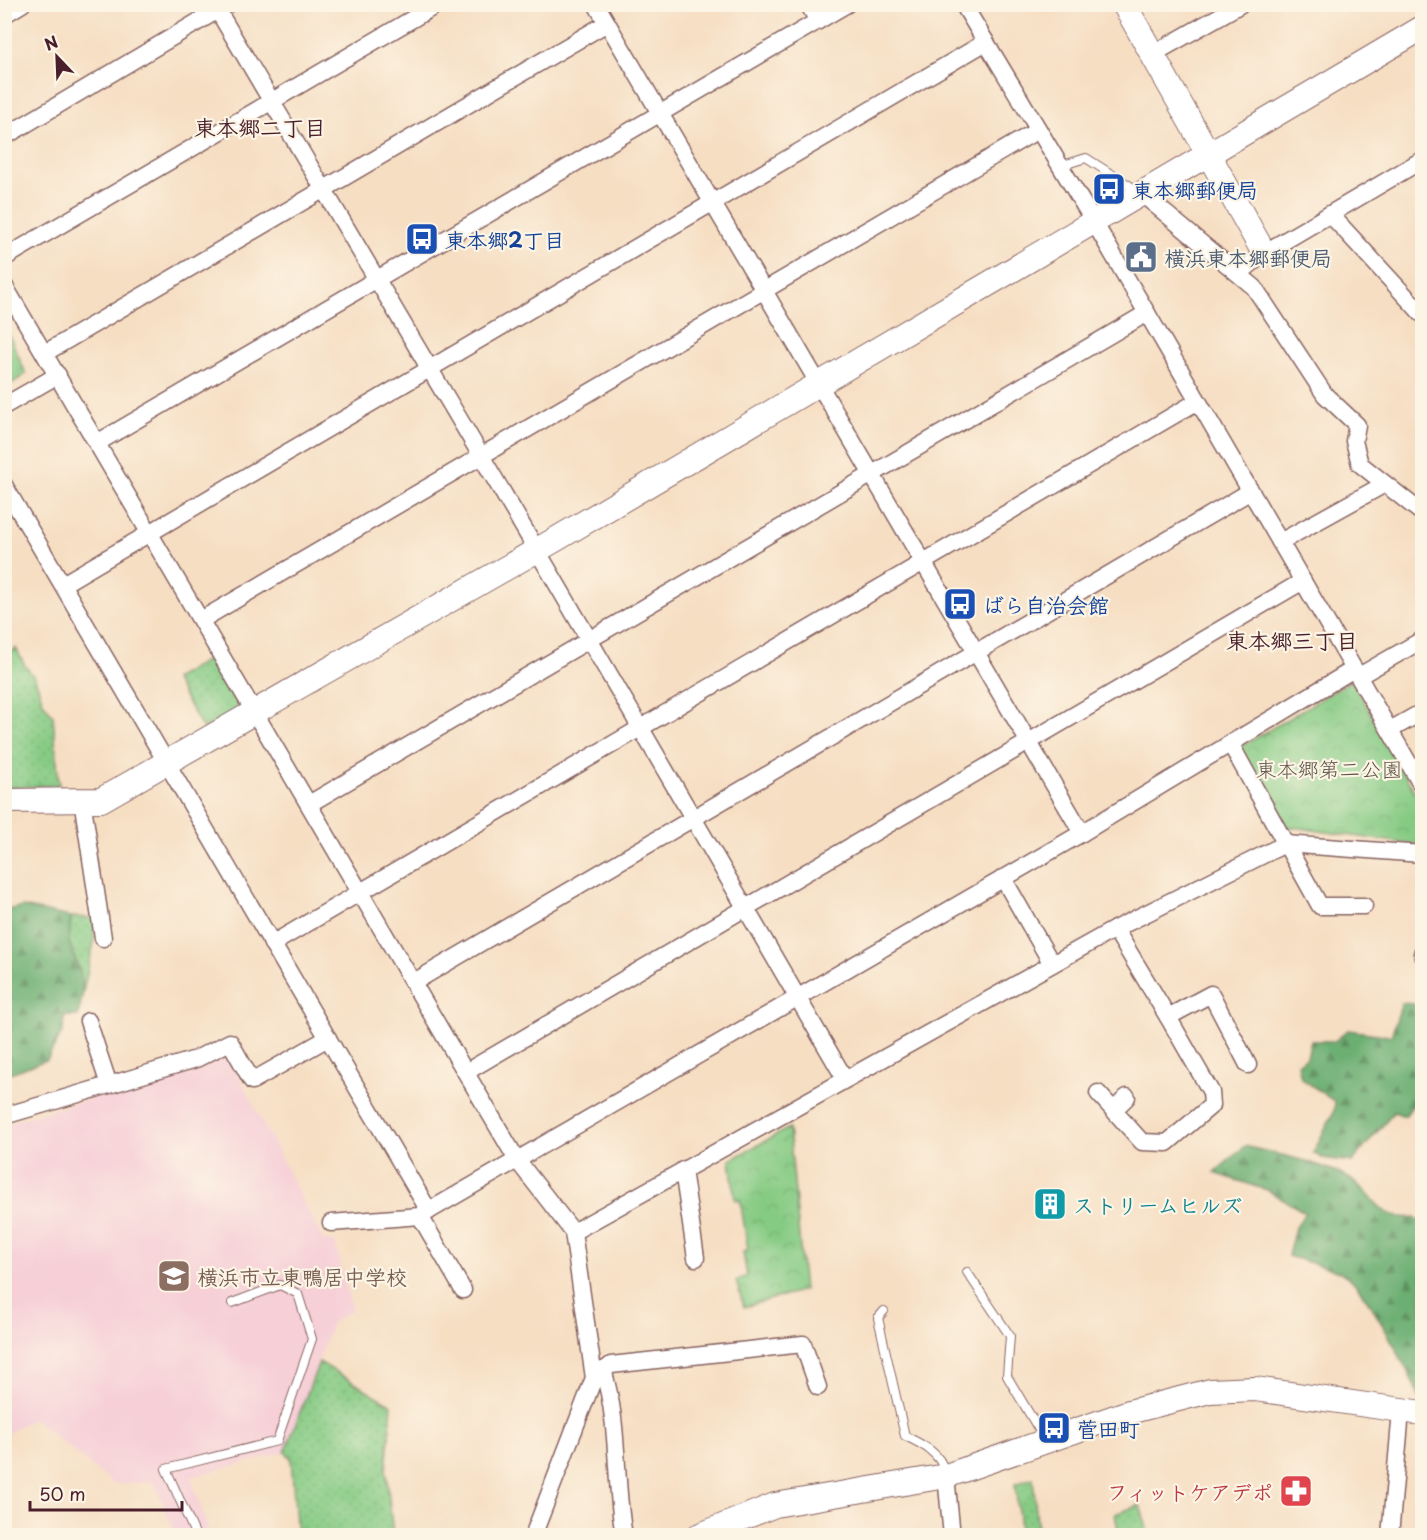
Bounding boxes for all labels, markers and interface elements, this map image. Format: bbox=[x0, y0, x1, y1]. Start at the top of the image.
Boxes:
north arrow bbox=[27, 27, 87, 87]
text: N bbox=[40, 29, 61, 56]
district label: 東本郷二丁目 bbox=[194, 110, 326, 143]
bus stop icon: 東本郷郵便局 bbox=[1091, 171, 1127, 207]
place label: 東本郷郵便局 bbox=[1132, 173, 1258, 205]
bus stop icon: 東本郷2丁目 bbox=[404, 221, 440, 257]
place label: 東本郷2丁目 bbox=[445, 223, 565, 255]
public building icon: 横浜東本郷郵便局 bbox=[1123, 239, 1159, 275]
place label: 横浜東本郷郵便局 bbox=[1164, 241, 1332, 273]
bus stop icon: ばら自治会館 bbox=[942, 586, 978, 622]
place label: ばら自治会館 bbox=[983, 588, 1109, 620]
district label: 東本郷三丁目 bbox=[1226, 623, 1358, 656]
park label: 東本郷第二公園 bbox=[1256, 752, 1403, 784]
building icon: ストリームヒルズ bbox=[1032, 1186, 1068, 1222]
place label: ストリームヒルズ bbox=[1073, 1188, 1242, 1220]
school or university icon: 横浜市立東鴨居中学校 bbox=[156, 1258, 192, 1294]
place label: 横浜市立東鴨居中学校 bbox=[197, 1260, 407, 1292]
bus stop icon: 菅田町 bbox=[1036, 1410, 1072, 1446]
place label: 菅田町 bbox=[1077, 1412, 1140, 1444]
pharmacy icon: フィットケアデポ bbox=[1278, 1473, 1314, 1509]
scale bar bbox=[30, 1474, 182, 1512]
place label: フィットケアデポ bbox=[1107, 1475, 1273, 1507]
text: 50 m bbox=[39, 1480, 86, 1507]

